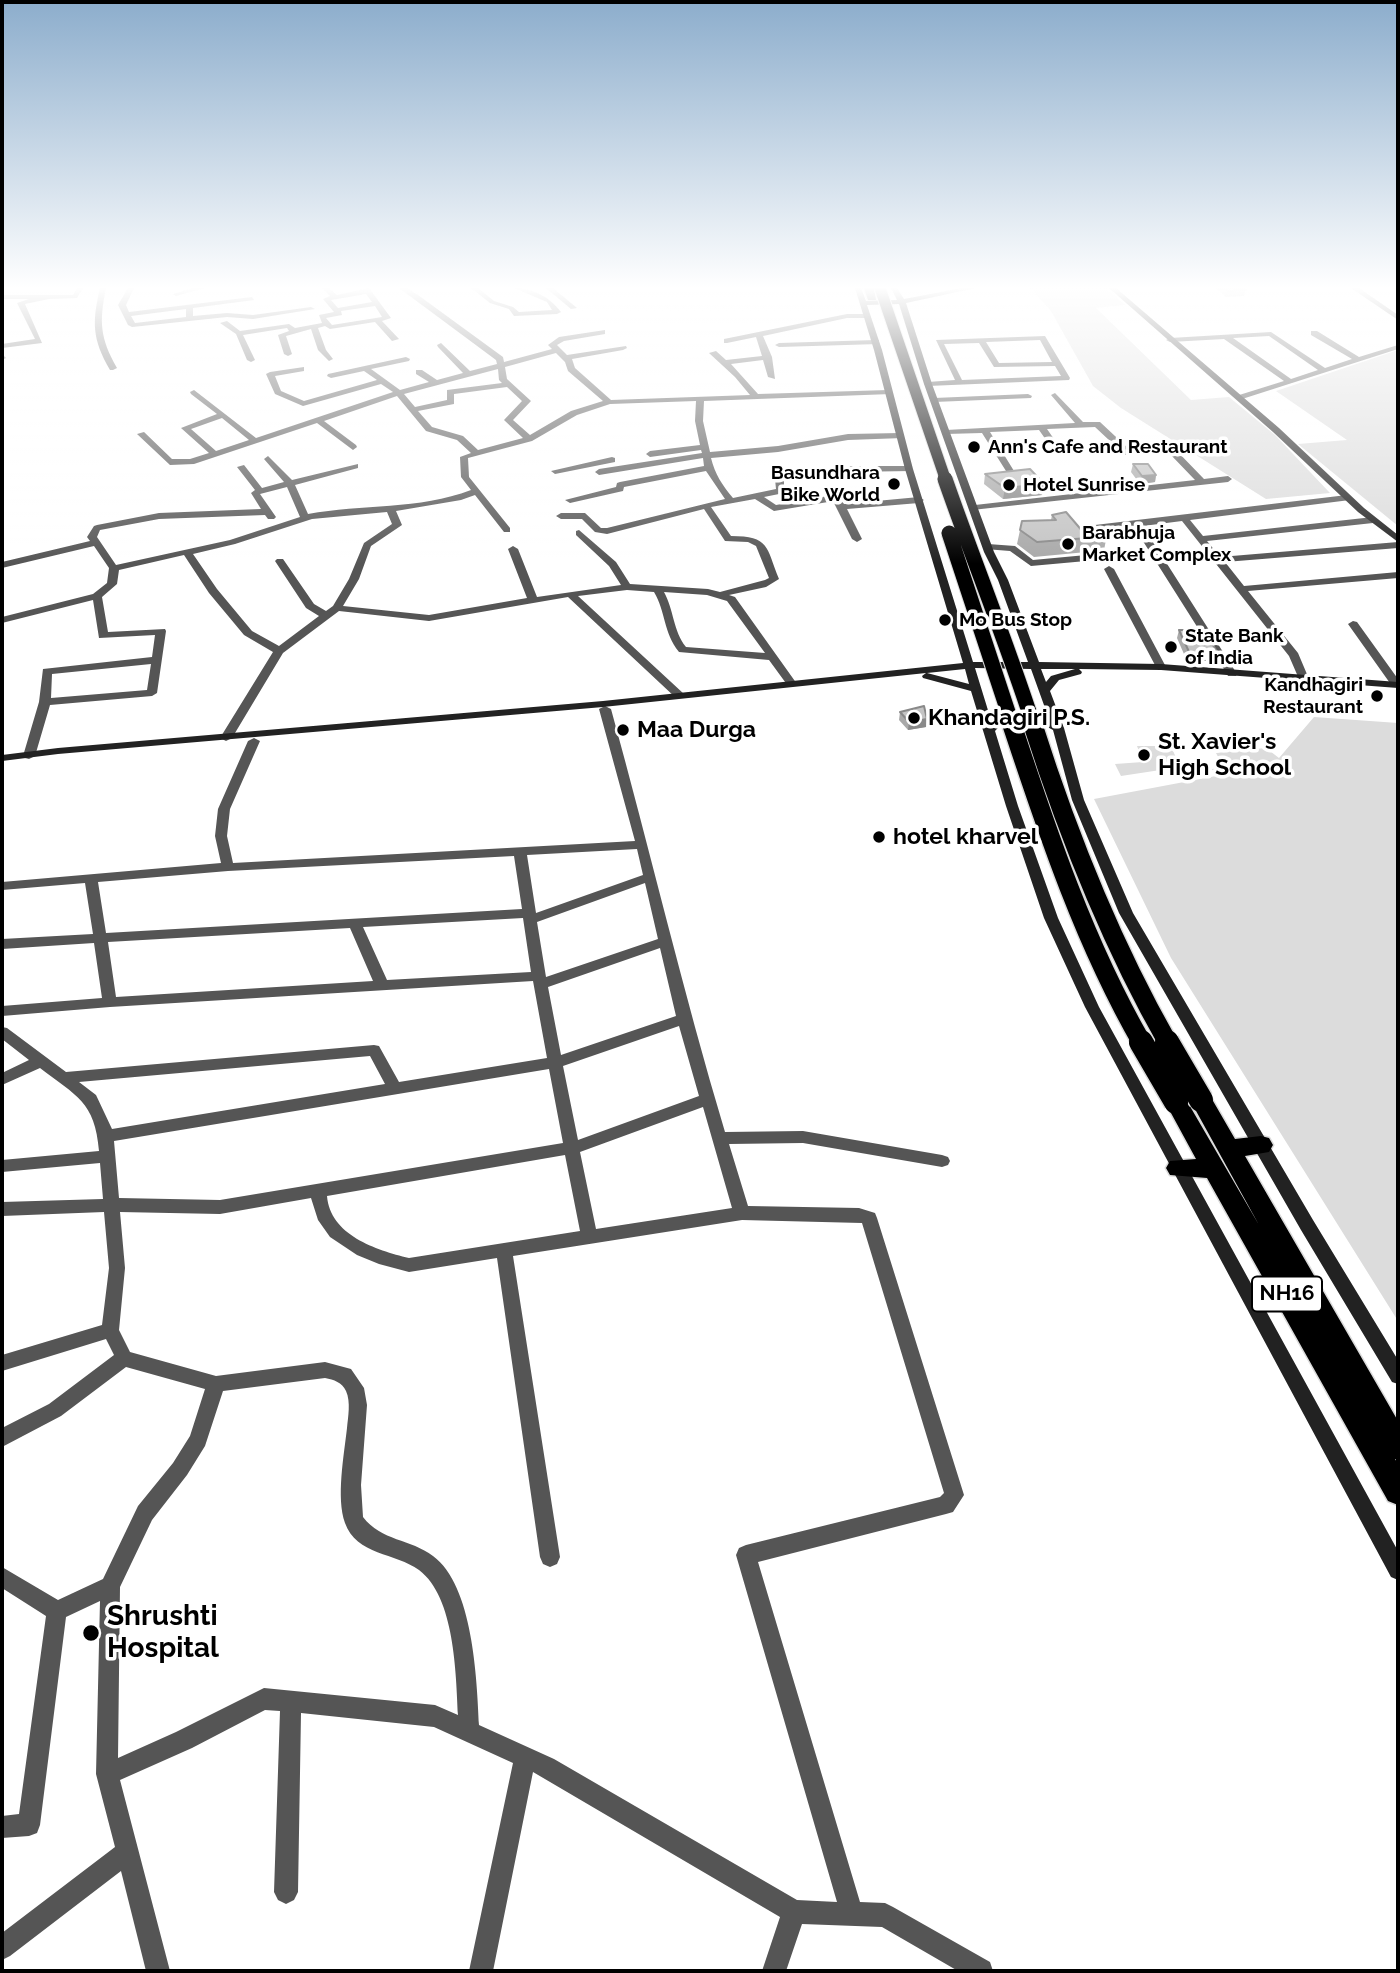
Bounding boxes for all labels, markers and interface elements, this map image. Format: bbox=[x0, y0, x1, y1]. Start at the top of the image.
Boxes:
place label: Ann's Cafe and Restaurant bbox=[988, 436, 1228, 458]
marker: Ann's Cafe and Restaurant bbox=[966, 439, 982, 455]
place label: Basundhara Bike World bbox=[771, 462, 880, 506]
place label: Hotel Sunrise bbox=[1023, 474, 1145, 496]
marker: Basundhara Bike World bbox=[886, 476, 902, 492]
marker: Hotel Sunrise bbox=[1001, 477, 1017, 493]
place label: Barabhuja Market Complex bbox=[1082, 522, 1231, 566]
marker: Barabhuja Market Complex bbox=[1060, 536, 1076, 552]
place label: Mo Bus Stop bbox=[959, 609, 1072, 631]
marker: Mo Bus Stop bbox=[937, 612, 953, 628]
place label: State Bank of India bbox=[1185, 625, 1284, 669]
marker: State Bank of India bbox=[1163, 639, 1179, 655]
place label: Kandhagiri Restaurant bbox=[1263, 674, 1363, 718]
marker: Kandhagiri Restaurant bbox=[1369, 688, 1385, 704]
place label: Khandagiri P.S. bbox=[928, 704, 1090, 732]
marker: Khandagiri P.S. bbox=[906, 710, 922, 726]
place label: Maa Durga bbox=[637, 716, 756, 744]
marker: Maa Durga bbox=[615, 722, 631, 738]
place label: St. Xavier's High School bbox=[1158, 728, 1291, 782]
marker: St. Xavier's High School bbox=[1136, 747, 1152, 763]
place label: hotel kharvel bbox=[893, 823, 1038, 851]
marker: hotel kharvel bbox=[871, 829, 887, 845]
road number: NH16 bbox=[1252, 1276, 1322, 1312]
place label: Shrushti Hospital bbox=[107, 1600, 219, 1666]
marker: Shrushti Hospital bbox=[81, 1623, 101, 1643]

